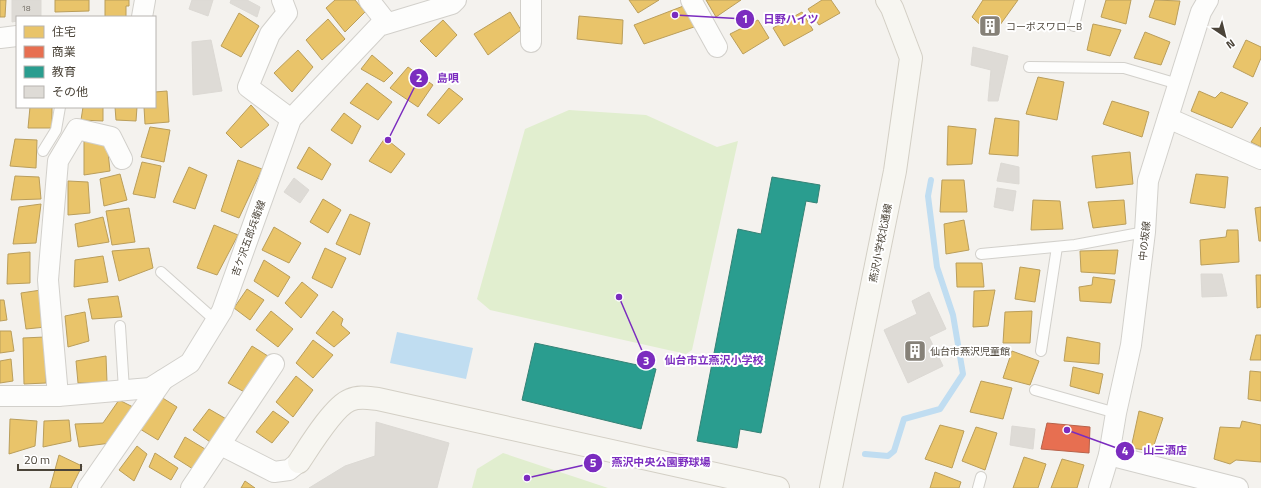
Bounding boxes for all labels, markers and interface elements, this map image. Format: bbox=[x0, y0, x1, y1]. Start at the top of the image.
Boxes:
house number: 18 bbox=[22, 2, 31, 14]
callout: 日野ハイツ bbox=[735, 8, 826, 31]
text: 1 bbox=[742, 9, 748, 28]
text: 日野ハイツ bbox=[764, 11, 818, 27]
building icon: コーポスワローB bbox=[977, 13, 1003, 39]
legend bbox=[16, 16, 156, 108]
north arrow bbox=[1205, 16, 1245, 56]
place label: コーポスワローB bbox=[1006, 19, 1082, 34]
text: 住宅 bbox=[52, 22, 76, 41]
text: N bbox=[1223, 35, 1238, 53]
text: 商業 bbox=[52, 42, 76, 61]
text: 教育 bbox=[52, 62, 76, 81]
callout: 島唄 bbox=[409, 66, 467, 89]
text: 2 bbox=[416, 68, 422, 87]
text: 島唄 bbox=[437, 70, 459, 86]
text: その他 bbox=[52, 82, 88, 101]
street label: 吉ケ沢五郎兵衛線 bbox=[228, 198, 269, 278]
street label: 燕沢小学校北通線 bbox=[865, 202, 895, 284]
street label: 中の坂線 bbox=[1135, 220, 1154, 262]
building icon: 仙台市燕沢児童館 bbox=[902, 338, 928, 364]
place label: 仙台市燕沢児童館 bbox=[930, 344, 1010, 359]
callout: 仙台市立燕沢小学校 bbox=[636, 349, 771, 372]
text: 3 bbox=[643, 351, 649, 370]
text: 仙台市立燕沢小学校 bbox=[665, 352, 764, 368]
callout: 山三酒店 bbox=[1115, 439, 1195, 462]
text: 4 bbox=[1122, 441, 1129, 460]
text: 山三酒店 bbox=[1143, 442, 1187, 458]
scale bar bbox=[18, 446, 81, 472]
text: 20 m bbox=[24, 450, 50, 469]
callout: 燕沢中央公園野球場 bbox=[583, 451, 718, 474]
text: 5 bbox=[590, 453, 597, 472]
text: 燕沢中央公園野球場 bbox=[612, 454, 711, 470]

